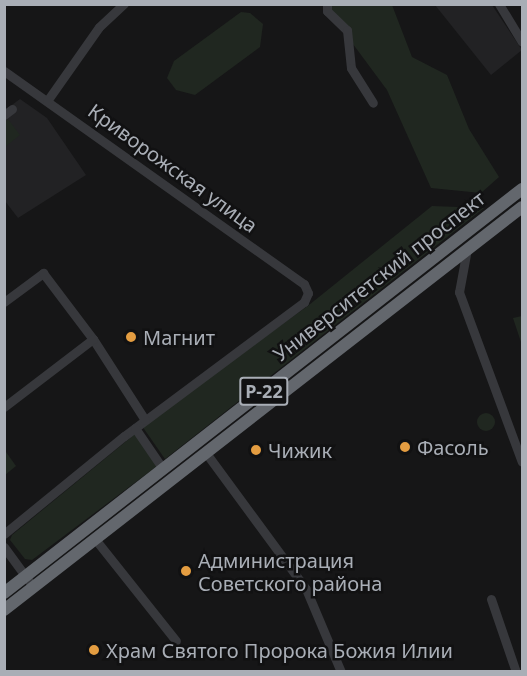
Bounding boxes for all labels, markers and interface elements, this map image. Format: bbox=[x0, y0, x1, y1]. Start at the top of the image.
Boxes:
street label: Криворожская улица bbox=[84, 99, 262, 237]
street label: Университетский проспект bbox=[268, 186, 490, 366]
place label: Магнит bbox=[143, 325, 215, 349]
marker: Магнит bbox=[124, 330, 138, 344]
road number: Р-22 bbox=[238, 376, 290, 406]
place label: Фасоль bbox=[417, 435, 489, 459]
place label: Чижик bbox=[268, 438, 332, 462]
marker: Фасоль bbox=[398, 440, 412, 454]
marker: Чижик bbox=[249, 443, 263, 457]
place label: Администрация Советского района bbox=[198, 548, 382, 595]
marker: Администрация Советского района bbox=[179, 564, 193, 578]
place label: Храм Святого Пророка Божия Илии bbox=[106, 638, 453, 662]
marker: Храм Святого Пророка Божия Илии bbox=[87, 643, 101, 657]

